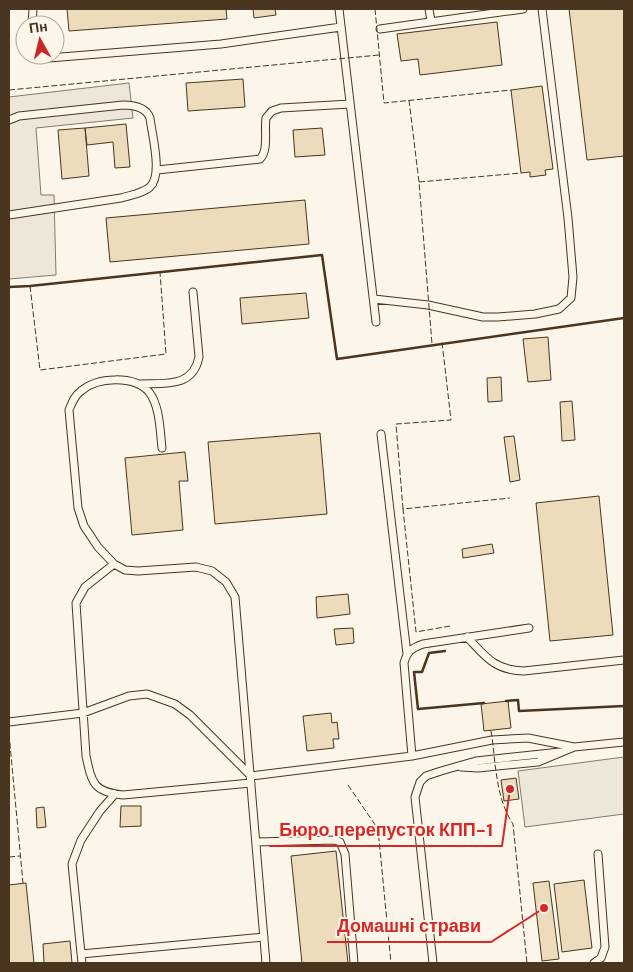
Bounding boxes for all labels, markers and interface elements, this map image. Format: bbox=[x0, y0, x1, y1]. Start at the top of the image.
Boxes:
north arrow bbox=[15, 15, 65, 65]
text: Пн bbox=[28, 17, 49, 37]
callout: Бюро перепусток КПП-1 bbox=[269, 813, 502, 846]
text: Бюро перепусток КПП-1 bbox=[279, 818, 493, 842]
callout: Домашні страви bbox=[327, 909, 491, 942]
text: Домашні страви bbox=[337, 914, 481, 938]

